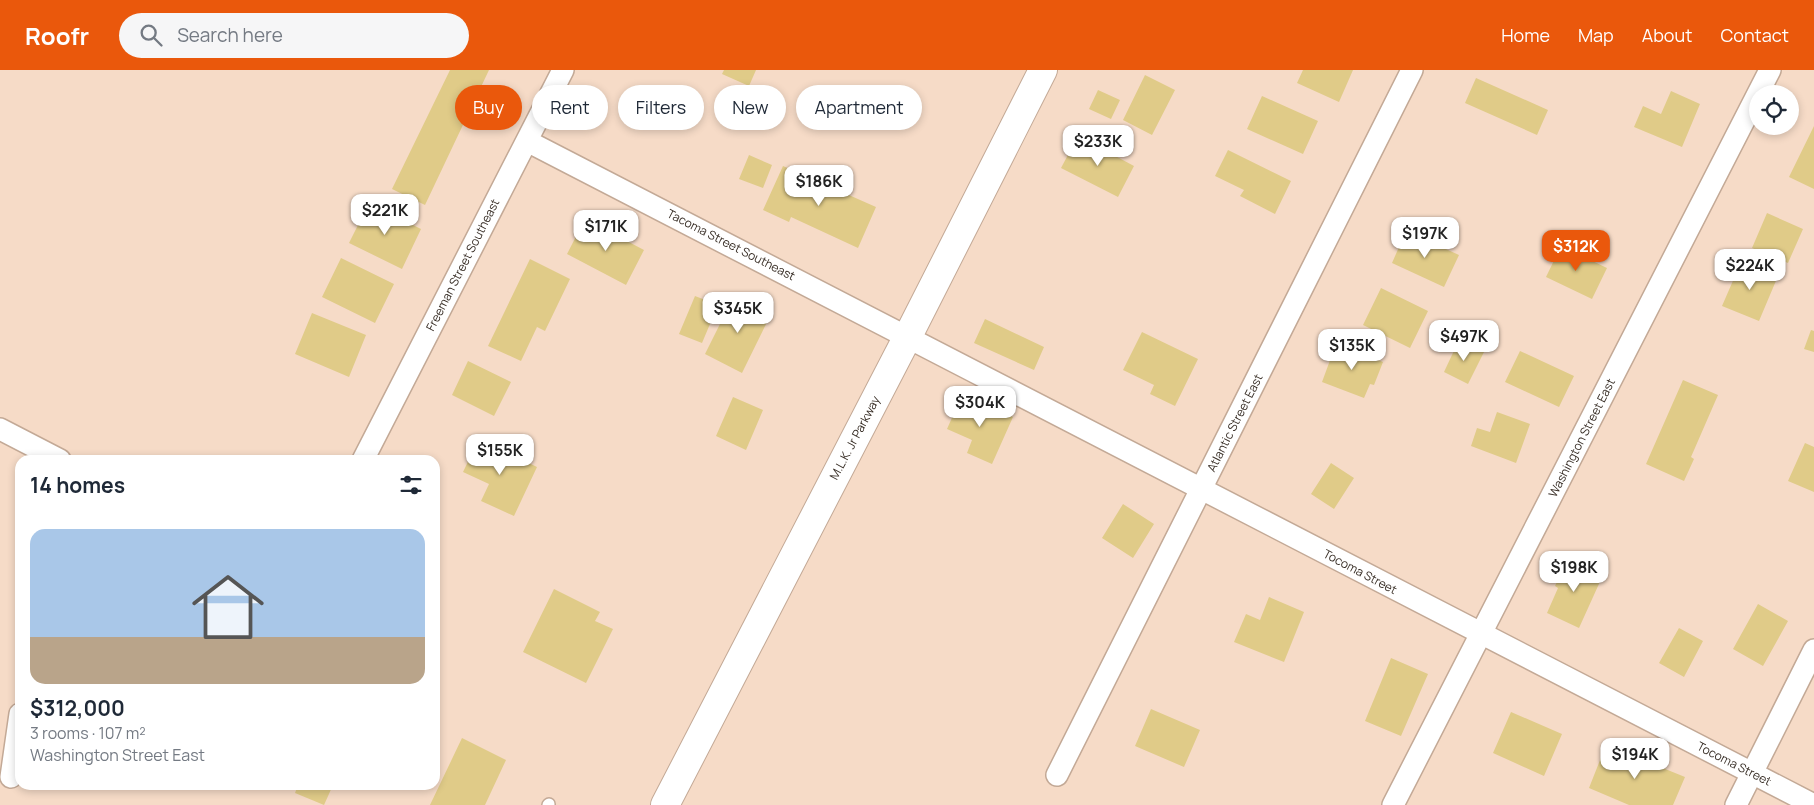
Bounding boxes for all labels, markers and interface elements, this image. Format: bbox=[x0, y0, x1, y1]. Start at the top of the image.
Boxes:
search box bbox=[119, 13, 469, 58]
text: Roofr bbox=[25, 19, 89, 52]
icon: search bbox=[137, 21, 165, 49]
text: Search here bbox=[177, 22, 283, 48]
text: Home bbox=[1501, 23, 1550, 47]
text: Map bbox=[1578, 23, 1614, 47]
text: About bbox=[1642, 23, 1692, 47]
text: Contact bbox=[1720, 23, 1789, 47]
chip: Buy bbox=[455, 85, 522, 130]
chip: Rent bbox=[532, 85, 608, 130]
chip: Filters bbox=[618, 85, 704, 130]
chip: New bbox=[714, 85, 786, 130]
chip: Apartment bbox=[796, 85, 922, 130]
map controls bbox=[1749, 85, 1799, 135]
button: locate bbox=[1749, 85, 1799, 135]
pin: $233K bbox=[1063, 124, 1133, 167]
text: $233K bbox=[1074, 130, 1122, 152]
pin: $186K bbox=[784, 164, 854, 207]
text: $186K bbox=[795, 170, 843, 192]
pin: $221K bbox=[350, 194, 420, 236]
street label: Freeman Street Southeast bbox=[422, 196, 503, 334]
text: $221K bbox=[362, 199, 408, 221]
street label: Tacoma Street Southeast bbox=[664, 205, 798, 284]
pin: $171K bbox=[571, 210, 641, 252]
text: $171K bbox=[585, 215, 627, 237]
pin: $197K bbox=[1390, 216, 1460, 259]
text: $197K bbox=[1402, 222, 1448, 244]
pin: $312K bbox=[1541, 230, 1611, 272]
text: $312K bbox=[1553, 235, 1599, 257]
pin: $224K bbox=[1715, 248, 1785, 291]
text: $224K bbox=[1726, 254, 1774, 276]
pin: $345K bbox=[703, 292, 773, 334]
text: $345K bbox=[714, 297, 762, 319]
pin: $497K bbox=[1429, 320, 1499, 362]
text: $497K bbox=[1440, 325, 1488, 347]
pin: $135K bbox=[1317, 328, 1387, 371]
text: $135K bbox=[1329, 334, 1375, 356]
street label: Atlantic Street East bbox=[1203, 371, 1267, 475]
street label: Washington Street East bbox=[1544, 375, 1619, 500]
pin: $304K bbox=[945, 386, 1015, 428]
text: $304K bbox=[955, 391, 1005, 413]
street label: M.L.K. Jr Parkway bbox=[825, 392, 884, 483]
pin: $155K bbox=[465, 434, 535, 476]
text: $155K bbox=[477, 439, 523, 461]
text: 14 homes bbox=[30, 471, 125, 499]
icon: filters bbox=[397, 471, 425, 499]
street label: Tocoma Street bbox=[1320, 545, 1400, 598]
pin: $198K bbox=[1539, 550, 1609, 593]
text: $198K bbox=[1550, 556, 1598, 578]
icon: home bbox=[183, 562, 273, 652]
text: $312,000 bbox=[30, 694, 125, 722]
text: 3 rooms · 107 m² bbox=[30, 722, 146, 744]
pin: $194K bbox=[1600, 738, 1670, 780]
street label: Tocoma Street bbox=[1694, 738, 1774, 790]
text: $194K bbox=[1611, 743, 1659, 765]
text: Washington Street East bbox=[30, 744, 205, 766]

